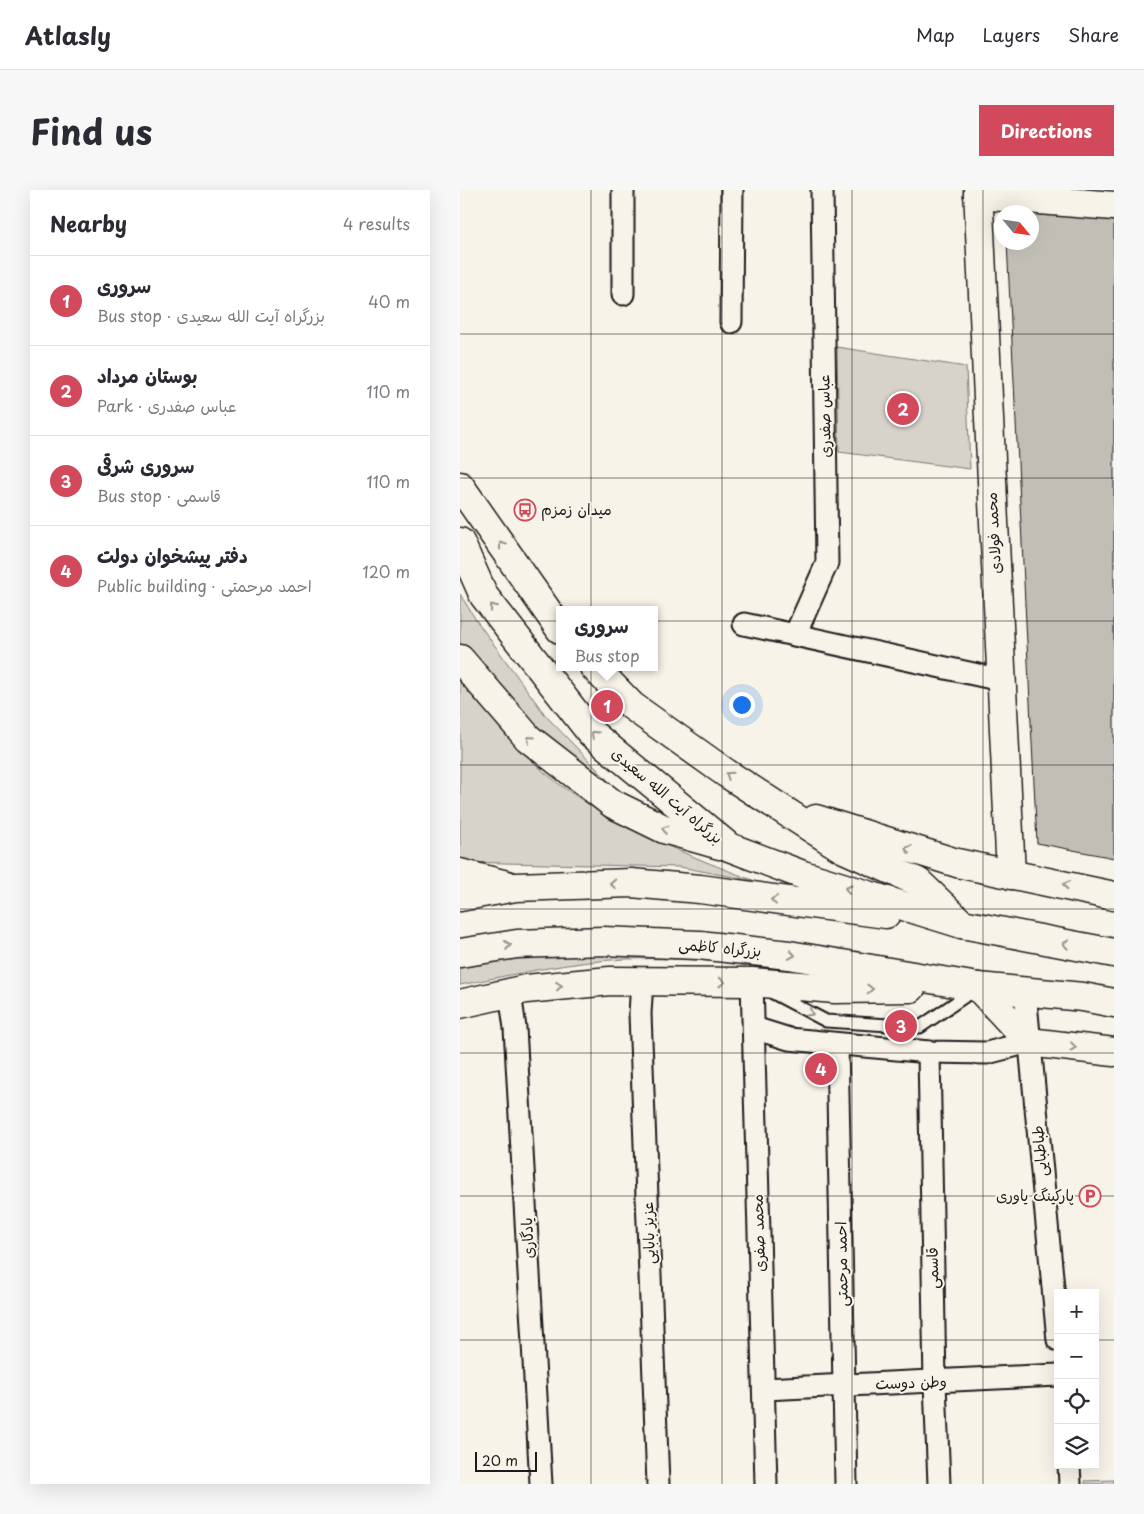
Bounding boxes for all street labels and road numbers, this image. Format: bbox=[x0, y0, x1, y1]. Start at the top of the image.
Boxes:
street label: عباس صفدری bbox=[811, 374, 836, 458]
street label: محمد فولادی bbox=[979, 492, 1006, 575]
street label: بزرگراه آیت الله سعیدی bbox=[607, 741, 729, 848]
street label: بزرگراه کاظمی bbox=[678, 931, 763, 962]
street label: طباطبایی bbox=[1025, 1125, 1052, 1178]
street label: محمد صفری bbox=[745, 1194, 770, 1272]
street label: عزیز بابایی bbox=[635, 1201, 660, 1265]
street label: یادگاری bbox=[514, 1217, 539, 1259]
street label: احمد مرحمتی bbox=[828, 1221, 853, 1307]
street label: قاسمی bbox=[920, 1247, 943, 1289]
street label: وطن دوست bbox=[875, 1369, 947, 1394]

